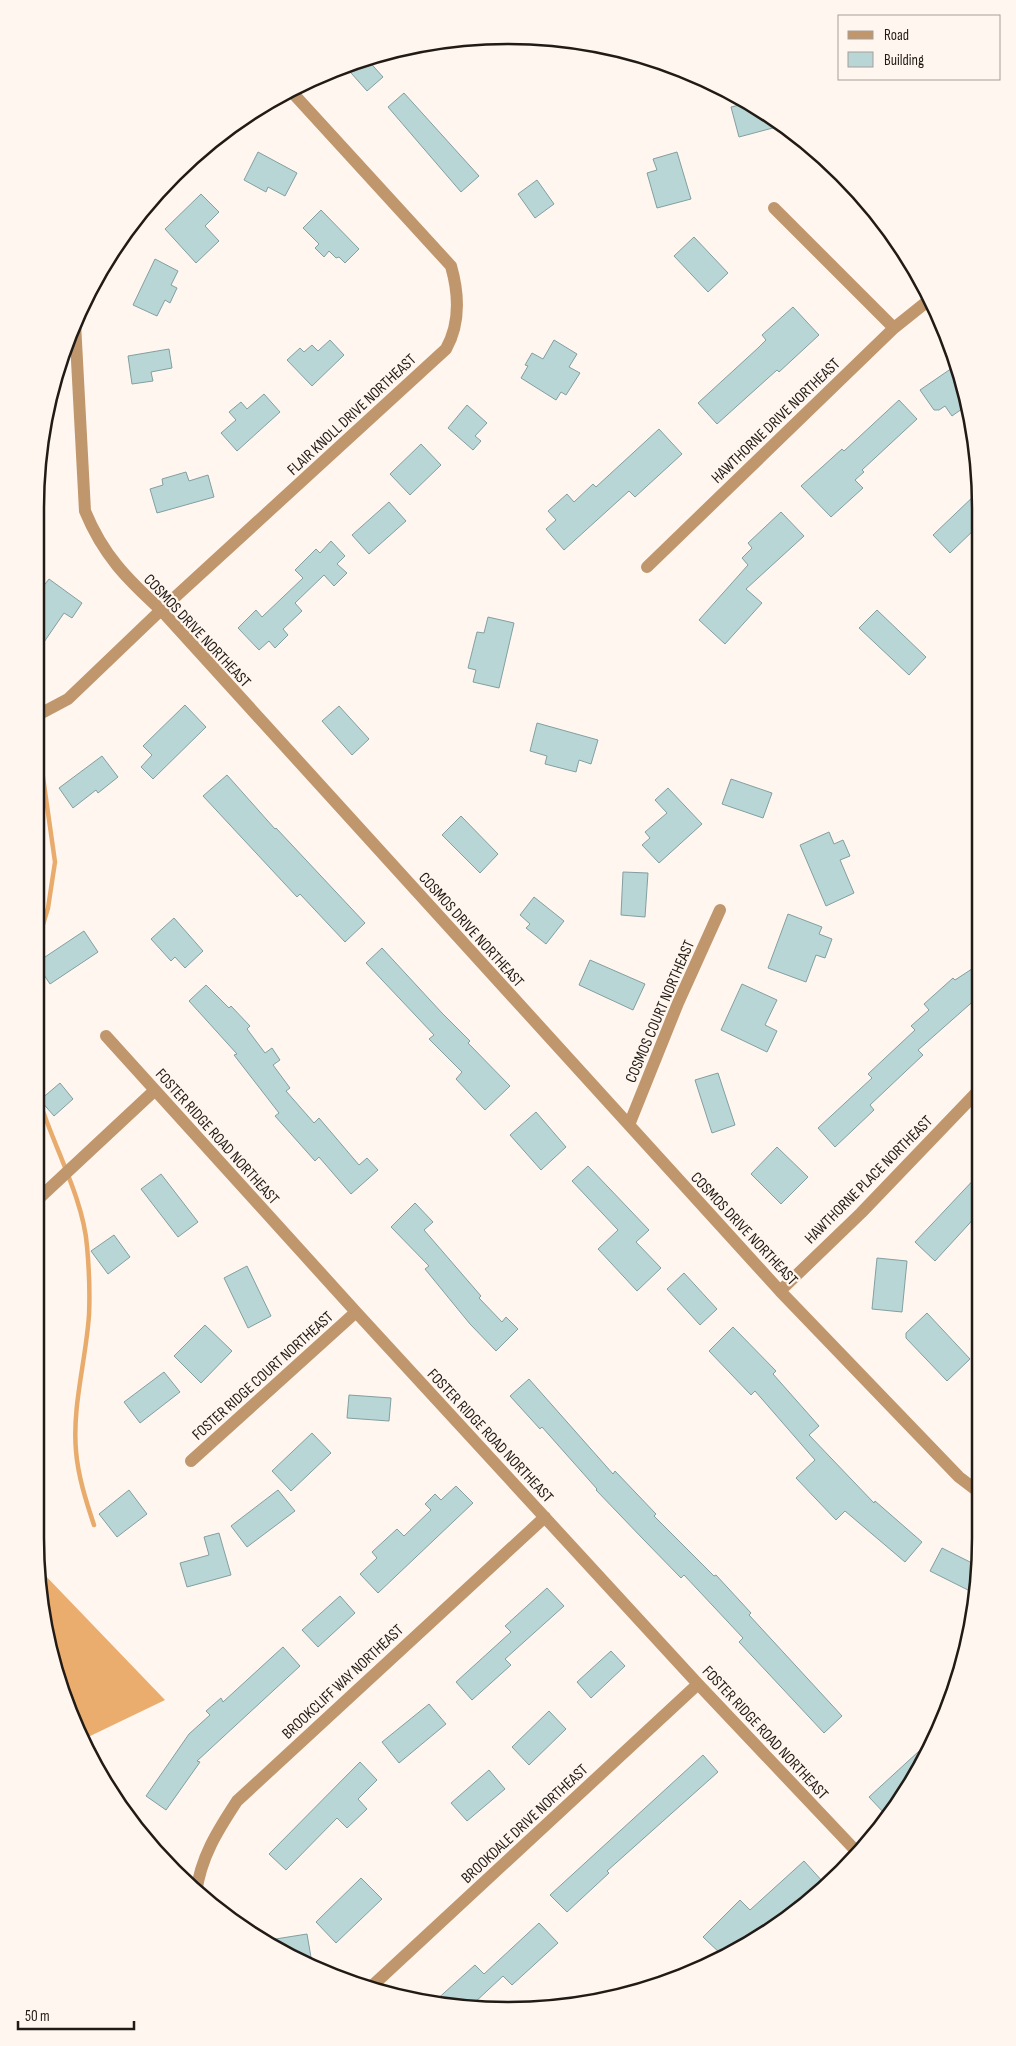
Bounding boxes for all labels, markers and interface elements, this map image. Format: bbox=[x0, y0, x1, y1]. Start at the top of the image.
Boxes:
legend bbox=[838, 15, 1001, 80]
text: Road bbox=[884, 26, 909, 45]
text: Building bbox=[884, 51, 924, 70]
street label: FLAIR KNOLL DRIVE NORTHEAST bbox=[284, 350, 421, 480]
street label: HAWTHORNE DRIVE NORTHEAST bbox=[708, 354, 845, 487]
street label: COSMOS DRIVE NORTHEAST bbox=[139, 570, 255, 692]
street label: COSMOS DRIVE NORTHEAST bbox=[414, 869, 528, 992]
street label: COSMOS COURT NORTHEAST bbox=[622, 937, 699, 1086]
street label: FOSTER RIDGE ROAD NORTHEAST bbox=[151, 1065, 283, 1209]
street label: HAWTHORNE PLACE NORTHEAST bbox=[801, 1112, 937, 1248]
street label: COSMOS DRIVE NORTHEAST bbox=[686, 1168, 802, 1290]
street label: FOSTER RIDGE COURT NORTHEAST bbox=[189, 1307, 338, 1445]
street label: FOSTER RIDGE ROAD NORTHEAST bbox=[423, 1365, 557, 1507]
street label: BROOKCLIFF WAY NORTHEAST bbox=[278, 1621, 408, 1743]
street label: FOSTER RIDGE ROAD NORTHEAST bbox=[698, 1662, 832, 1804]
street label: BROOKDALE DRIVE NORTHEAST bbox=[458, 1760, 593, 1888]
scale bar bbox=[18, 1998, 134, 2030]
text: 50 m bbox=[25, 2007, 50, 2026]

